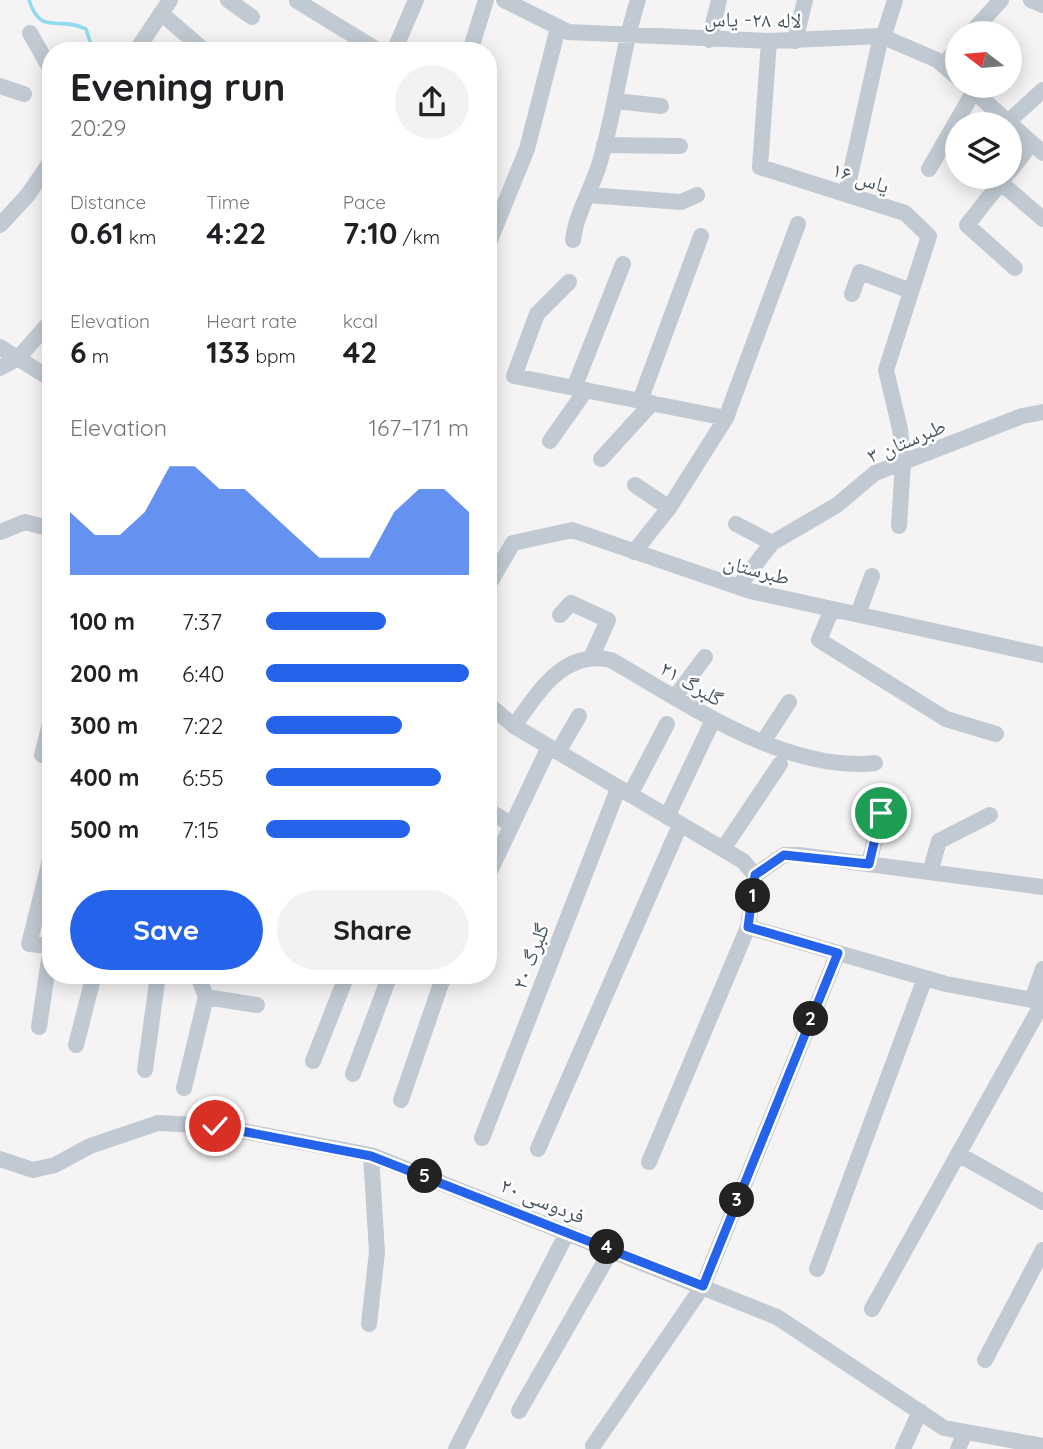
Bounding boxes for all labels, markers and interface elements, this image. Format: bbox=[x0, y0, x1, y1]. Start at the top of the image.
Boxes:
street label: لاله ۲۸- یاس bbox=[704, 5, 802, 34]
north arrow bbox=[945, 21, 1022, 98]
map controls bbox=[945, 21, 1022, 189]
text: Evening run bbox=[70, 63, 285, 111]
button: share bbox=[395, 65, 469, 139]
button: layers bbox=[945, 112, 1022, 189]
text: 20:29 bbox=[70, 113, 126, 142]
street label: یاس ۱۶ bbox=[829, 156, 893, 199]
text: Distance bbox=[70, 190, 146, 214]
text: Time bbox=[206, 190, 250, 214]
text: Pace bbox=[343, 190, 386, 214]
text: 0.61 bbox=[70, 214, 124, 252]
text: 4:22 bbox=[206, 214, 266, 252]
text: 7:10 bbox=[343, 214, 397, 252]
text: km bbox=[124, 225, 156, 249]
text: /km bbox=[397, 225, 440, 249]
text: Elevation bbox=[70, 309, 150, 333]
text: Heart rate bbox=[206, 309, 297, 333]
text: kcal bbox=[343, 309, 378, 333]
text: 6 bbox=[70, 333, 87, 371]
text: 133 bbox=[206, 333, 250, 371]
text: 42 bbox=[343, 333, 377, 371]
text: m bbox=[87, 344, 109, 368]
text: bpm bbox=[250, 344, 296, 368]
street label: طبرستان ۳ bbox=[863, 412, 949, 468]
text: Elevation bbox=[70, 413, 167, 442]
text: 167–171 m bbox=[369, 413, 469, 442]
street label: طبرستان bbox=[721, 548, 793, 590]
text: 100 m bbox=[70, 607, 135, 636]
text: 7:37 bbox=[182, 607, 222, 636]
street label: گلبرگ ۲۱ bbox=[656, 655, 728, 711]
text: 200 m bbox=[70, 659, 139, 688]
text: 6:40 bbox=[182, 659, 224, 688]
text: 300 m bbox=[70, 711, 138, 740]
text: 7:22 bbox=[182, 711, 224, 740]
text: 400 m bbox=[70, 763, 139, 792]
text: 6:55 bbox=[182, 763, 224, 792]
pin bbox=[851, 783, 911, 843]
icon: arrive bbox=[862, 794, 900, 832]
text: 500 m bbox=[70, 815, 139, 844]
text: 7:15 bbox=[182, 815, 219, 844]
pin: 1 bbox=[736, 878, 770, 914]
text: 1 bbox=[749, 883, 756, 907]
button: Save bbox=[70, 890, 263, 970]
button: Share bbox=[277, 890, 469, 970]
street label: گلبرگ ۲۰ bbox=[506, 919, 554, 993]
pin: 2 bbox=[794, 1002, 828, 1036]
text: 2 bbox=[805, 1006, 816, 1030]
pin bbox=[185, 1096, 245, 1156]
icon: check bbox=[196, 1107, 234, 1145]
pin: 5 bbox=[408, 1158, 442, 1194]
text: 5 bbox=[419, 1163, 430, 1187]
street label: فردوسی ۲۰ bbox=[497, 1171, 589, 1230]
pin: 3 bbox=[720, 1182, 754, 1218]
text: 3 bbox=[731, 1187, 742, 1211]
pin: 4 bbox=[590, 1230, 624, 1264]
text: 4 bbox=[601, 1234, 612, 1258]

